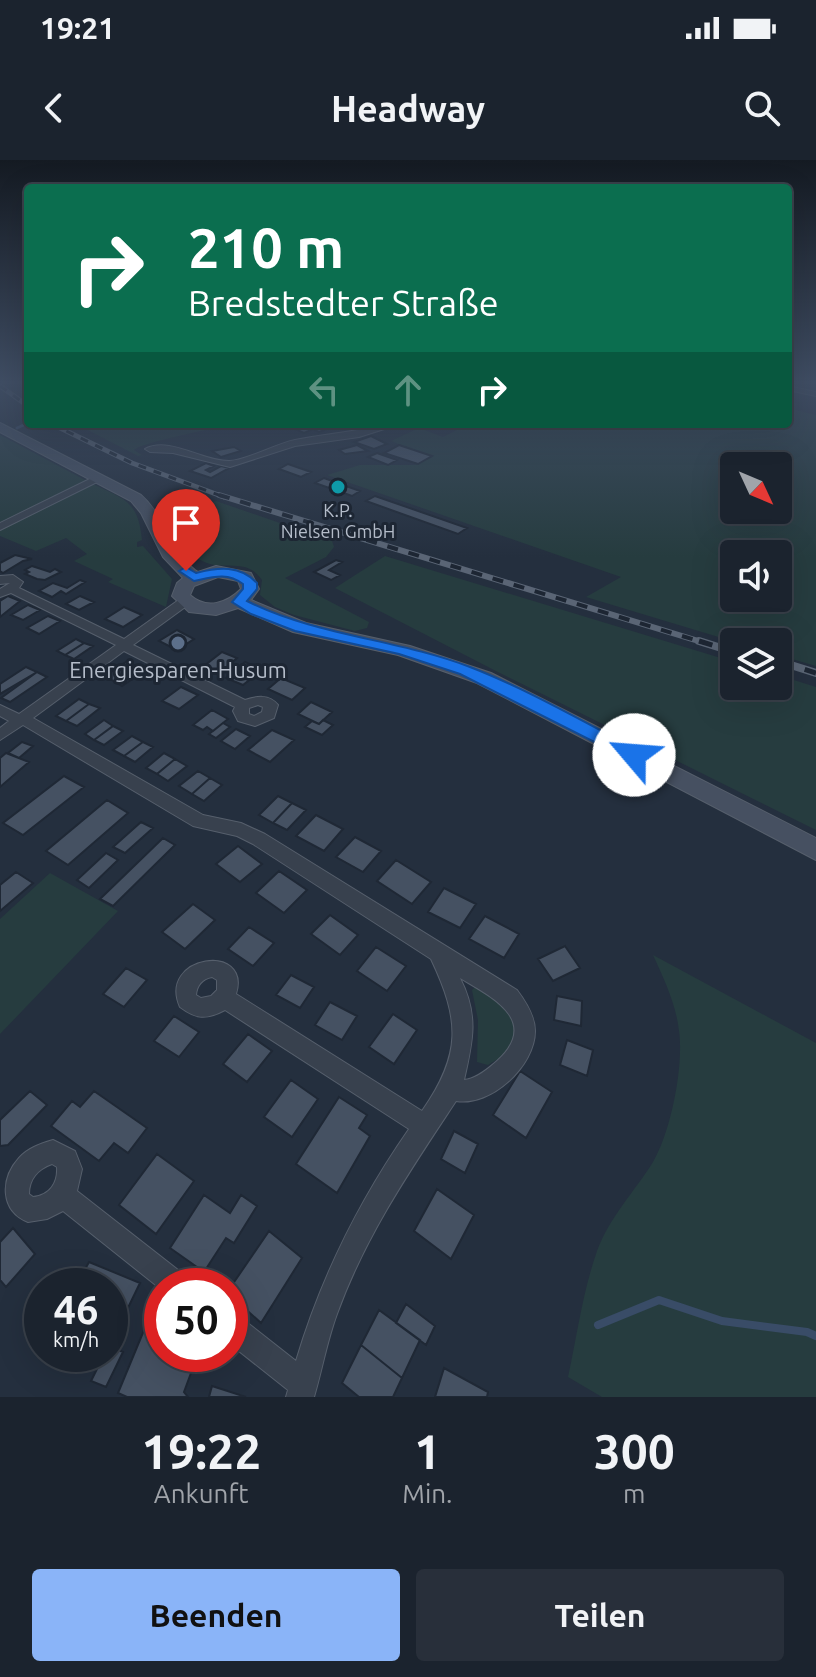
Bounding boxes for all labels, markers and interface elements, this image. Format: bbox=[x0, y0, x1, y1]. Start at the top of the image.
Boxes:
text: 19:21 bbox=[40, 11, 115, 45]
icon: back bbox=[32, 86, 76, 130]
icon: search bbox=[740, 86, 784, 130]
text: Headway bbox=[331, 88, 485, 129]
icon: right bbox=[56, 216, 160, 320]
text: 210 m bbox=[188, 216, 344, 279]
text: Bredstedter Straße bbox=[188, 282, 499, 323]
icon: left bbox=[302, 368, 346, 412]
icon: ahead bbox=[386, 368, 430, 412]
icon: right bbox=[470, 368, 514, 412]
north arrow bbox=[720, 452, 792, 524]
map controls bbox=[720, 452, 792, 700]
marker: K.P. Nielsen GmbH bbox=[329, 478, 347, 496]
pin bbox=[152, 489, 220, 571]
place label: K.P. Nielsen GmbH bbox=[281, 500, 395, 541]
icon: arrive bbox=[164, 501, 208, 545]
button: sound bbox=[720, 540, 792, 612]
button: layers bbox=[720, 628, 792, 700]
marker: Energiesparen-Husum bbox=[169, 634, 187, 652]
place label: Energiesparen-Husum bbox=[69, 657, 287, 682]
position arrow bbox=[592, 713, 676, 797]
speed limit sign: 50 bbox=[144, 1268, 248, 1372]
text: 46 bbox=[53, 1287, 99, 1332]
text: km/h bbox=[53, 1328, 99, 1351]
text: 19:22 bbox=[141, 1424, 261, 1478]
text: 1 bbox=[414, 1424, 441, 1478]
text: 300 bbox=[594, 1424, 675, 1478]
text: Ankunft bbox=[154, 1479, 249, 1508]
text: Min. bbox=[402, 1479, 453, 1508]
text: m bbox=[623, 1479, 645, 1508]
button: Beenden bbox=[32, 1569, 400, 1661]
button: Teilen bbox=[416, 1569, 784, 1661]

